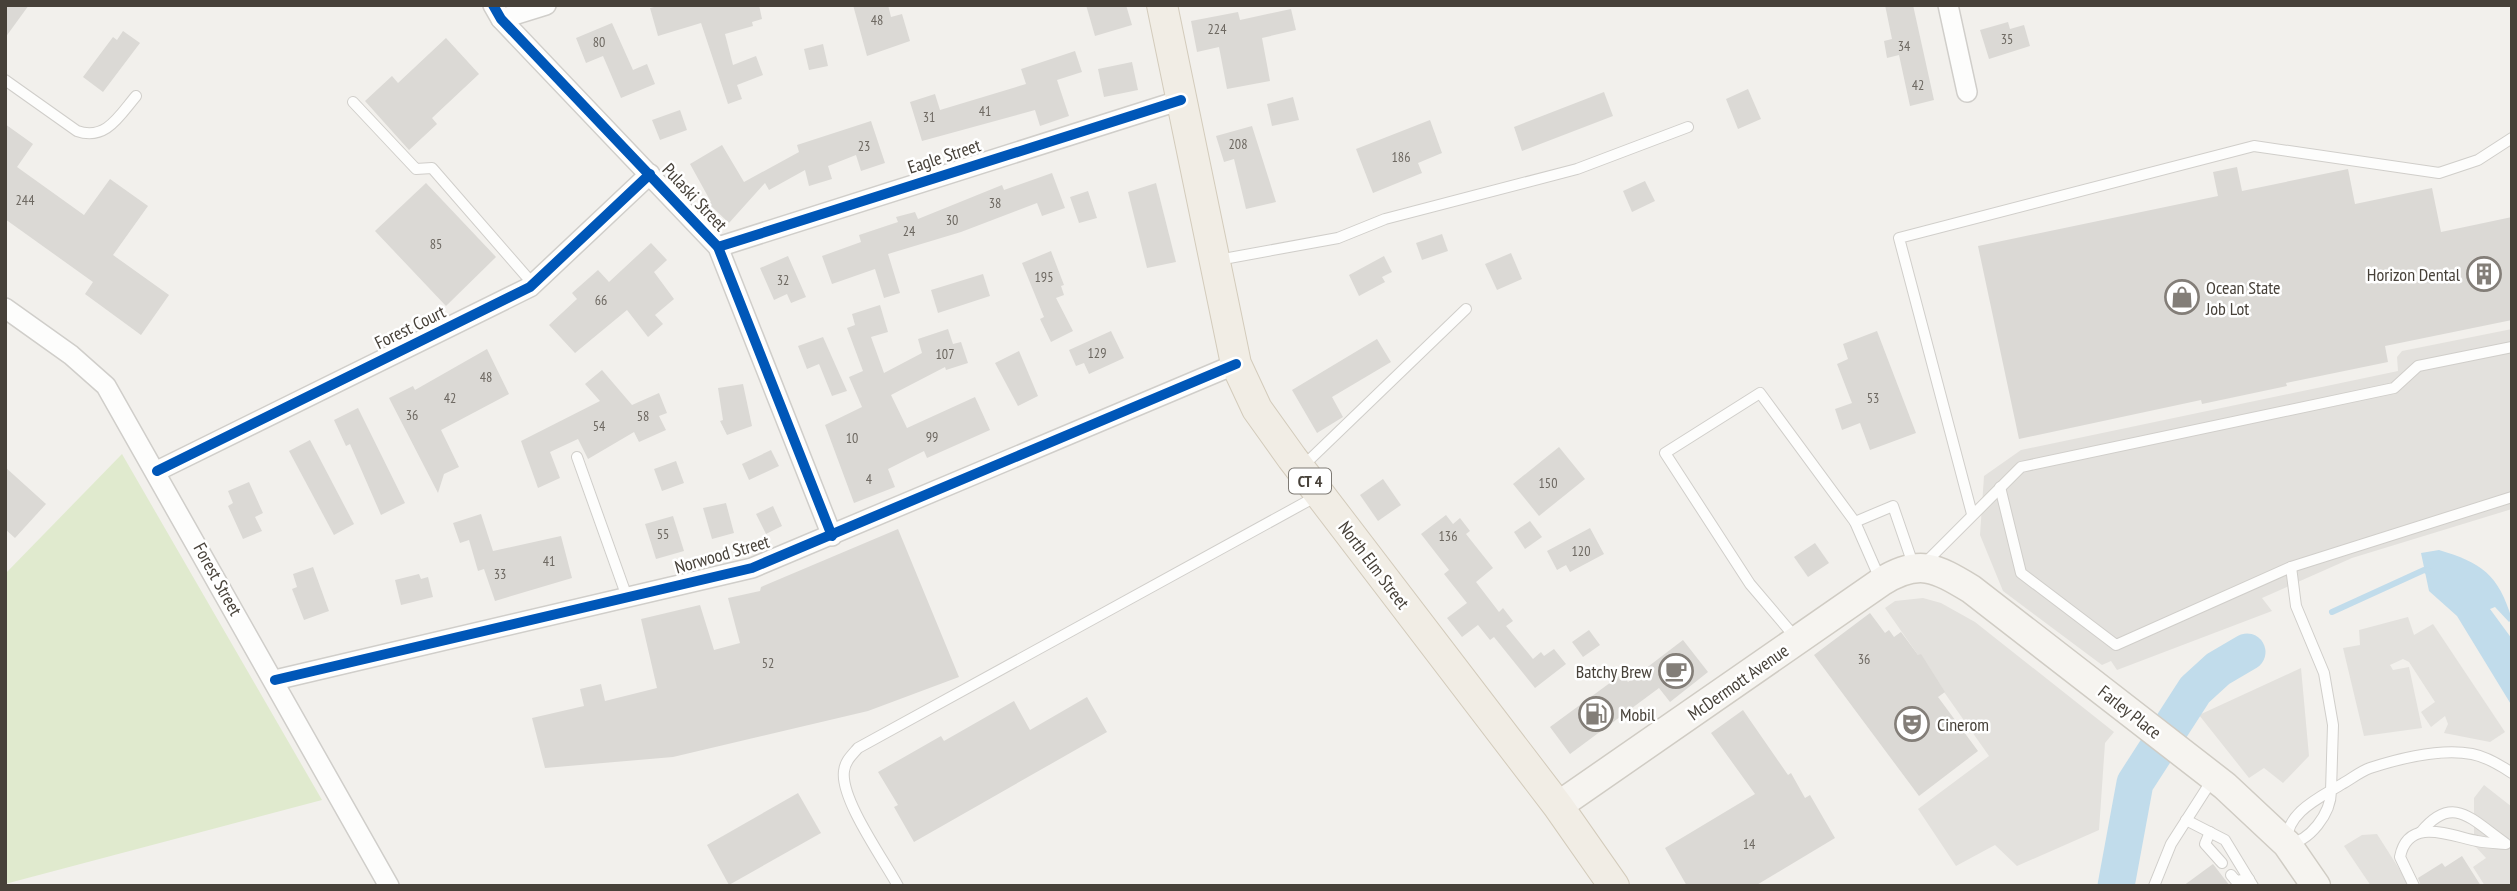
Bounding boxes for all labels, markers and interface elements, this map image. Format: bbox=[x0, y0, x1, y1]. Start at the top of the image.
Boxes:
house number: 48 bbox=[871, 11, 883, 29]
house number: 224 bbox=[1208, 20, 1227, 38]
house number: 35 bbox=[2001, 30, 2013, 48]
house number: 80 bbox=[593, 33, 605, 51]
house number: 34 bbox=[1898, 37, 1911, 55]
house number: 42 bbox=[1912, 76, 1924, 94]
house number: 41 bbox=[979, 102, 991, 120]
house number: 31 bbox=[923, 108, 935, 126]
street label: Eagle Street bbox=[905, 133, 983, 179]
house number: 208 bbox=[1229, 135, 1247, 153]
house number: 23 bbox=[858, 137, 870, 155]
house number: 186 bbox=[1392, 148, 1410, 166]
street label: Pulaski Street bbox=[658, 158, 732, 236]
house number: 244 bbox=[16, 191, 35, 209]
house number: 38 bbox=[989, 194, 1001, 212]
house number: 30 bbox=[946, 211, 958, 229]
house number: 24 bbox=[903, 222, 916, 240]
house number: 85 bbox=[430, 235, 442, 253]
building icon: Horizon Dental bbox=[2465, 255, 2503, 293]
place label: Horizon Dental bbox=[2367, 263, 2461, 286]
house number: 195 bbox=[1035, 268, 1053, 286]
house number: 32 bbox=[777, 271, 789, 289]
place label: Ocean State Job Lot bbox=[2205, 276, 2280, 320]
shop icon: Ocean State Job Lot bbox=[2163, 278, 2201, 316]
house number: 66 bbox=[595, 291, 607, 309]
street label: Forest Court bbox=[371, 300, 449, 354]
house number: 129 bbox=[1088, 344, 1106, 362]
house number: 107 bbox=[936, 345, 954, 363]
house number: 48 bbox=[480, 368, 492, 386]
house number: 42 bbox=[444, 389, 456, 407]
house number: 53 bbox=[1867, 389, 1879, 407]
house number: 36 bbox=[406, 406, 418, 424]
house number: 58 bbox=[637, 407, 649, 425]
house number: 54 bbox=[593, 417, 606, 435]
house number: 99 bbox=[926, 428, 938, 446]
house number: 10 bbox=[846, 429, 858, 447]
road number: CT 4 bbox=[1289, 468, 1331, 494]
house number: 4 bbox=[866, 470, 873, 488]
house number: 150 bbox=[1539, 474, 1557, 492]
street label: North Elm Street bbox=[1333, 516, 1415, 614]
house number: 55 bbox=[657, 525, 669, 543]
house number: 136 bbox=[1439, 527, 1457, 545]
street label: Norwood Street bbox=[672, 530, 772, 578]
street label: Forest Street bbox=[189, 539, 247, 619]
house number: 120 bbox=[1572, 542, 1590, 560]
house number: 41 bbox=[543, 552, 555, 570]
house number: 33 bbox=[494, 565, 506, 583]
street label: McDermott Avenue bbox=[1683, 639, 1793, 725]
house number: 36 bbox=[1858, 650, 1870, 668]
cafe icon: Batchy Brew bbox=[1657, 652, 1695, 690]
house number: 52 bbox=[762, 654, 774, 672]
place label: Batchy Brew bbox=[1576, 660, 1652, 683]
street label: Farley Place bbox=[2094, 680, 2166, 744]
fuel station icon: Mobil bbox=[1577, 695, 1615, 733]
place label: Mobil bbox=[1620, 703, 1656, 726]
theatre icon: Cinerom bbox=[1893, 705, 1931, 743]
place label: Cinerom bbox=[1937, 713, 1989, 736]
house number: 14 bbox=[1743, 835, 1756, 853]

